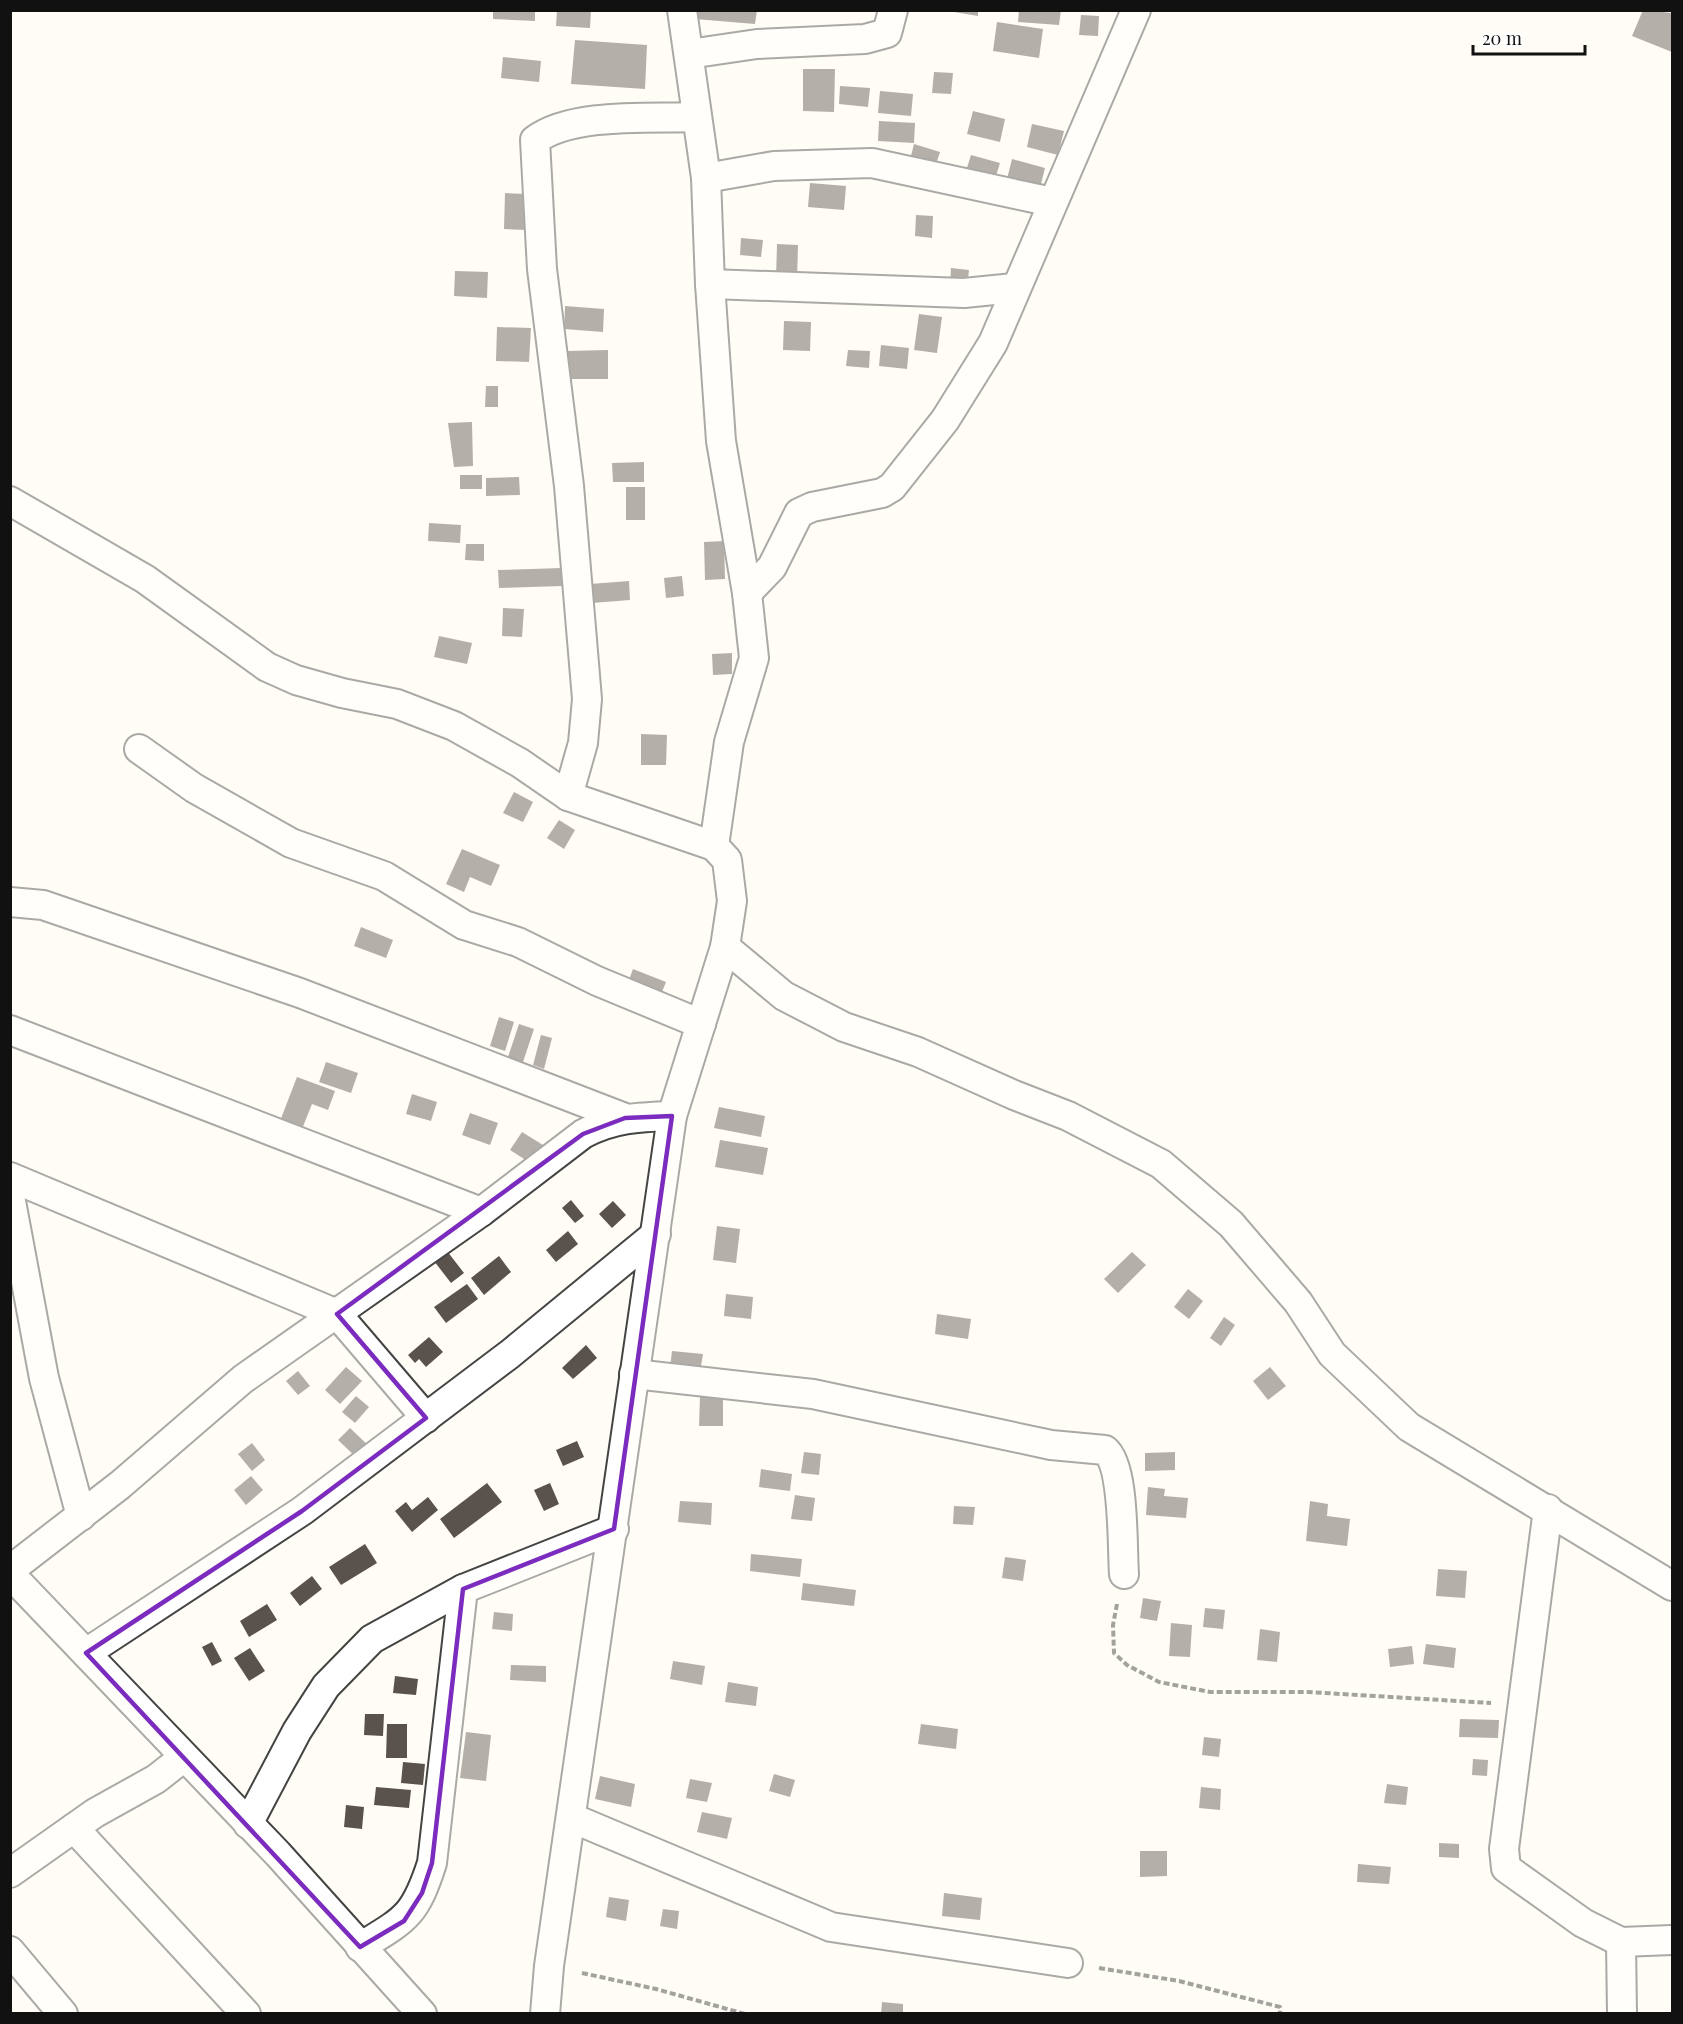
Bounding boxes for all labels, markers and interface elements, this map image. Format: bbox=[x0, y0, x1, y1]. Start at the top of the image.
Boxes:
scale bar bbox=[1473, 18, 1586, 56]
text: 20 m bbox=[1482, 26, 1522, 50]

